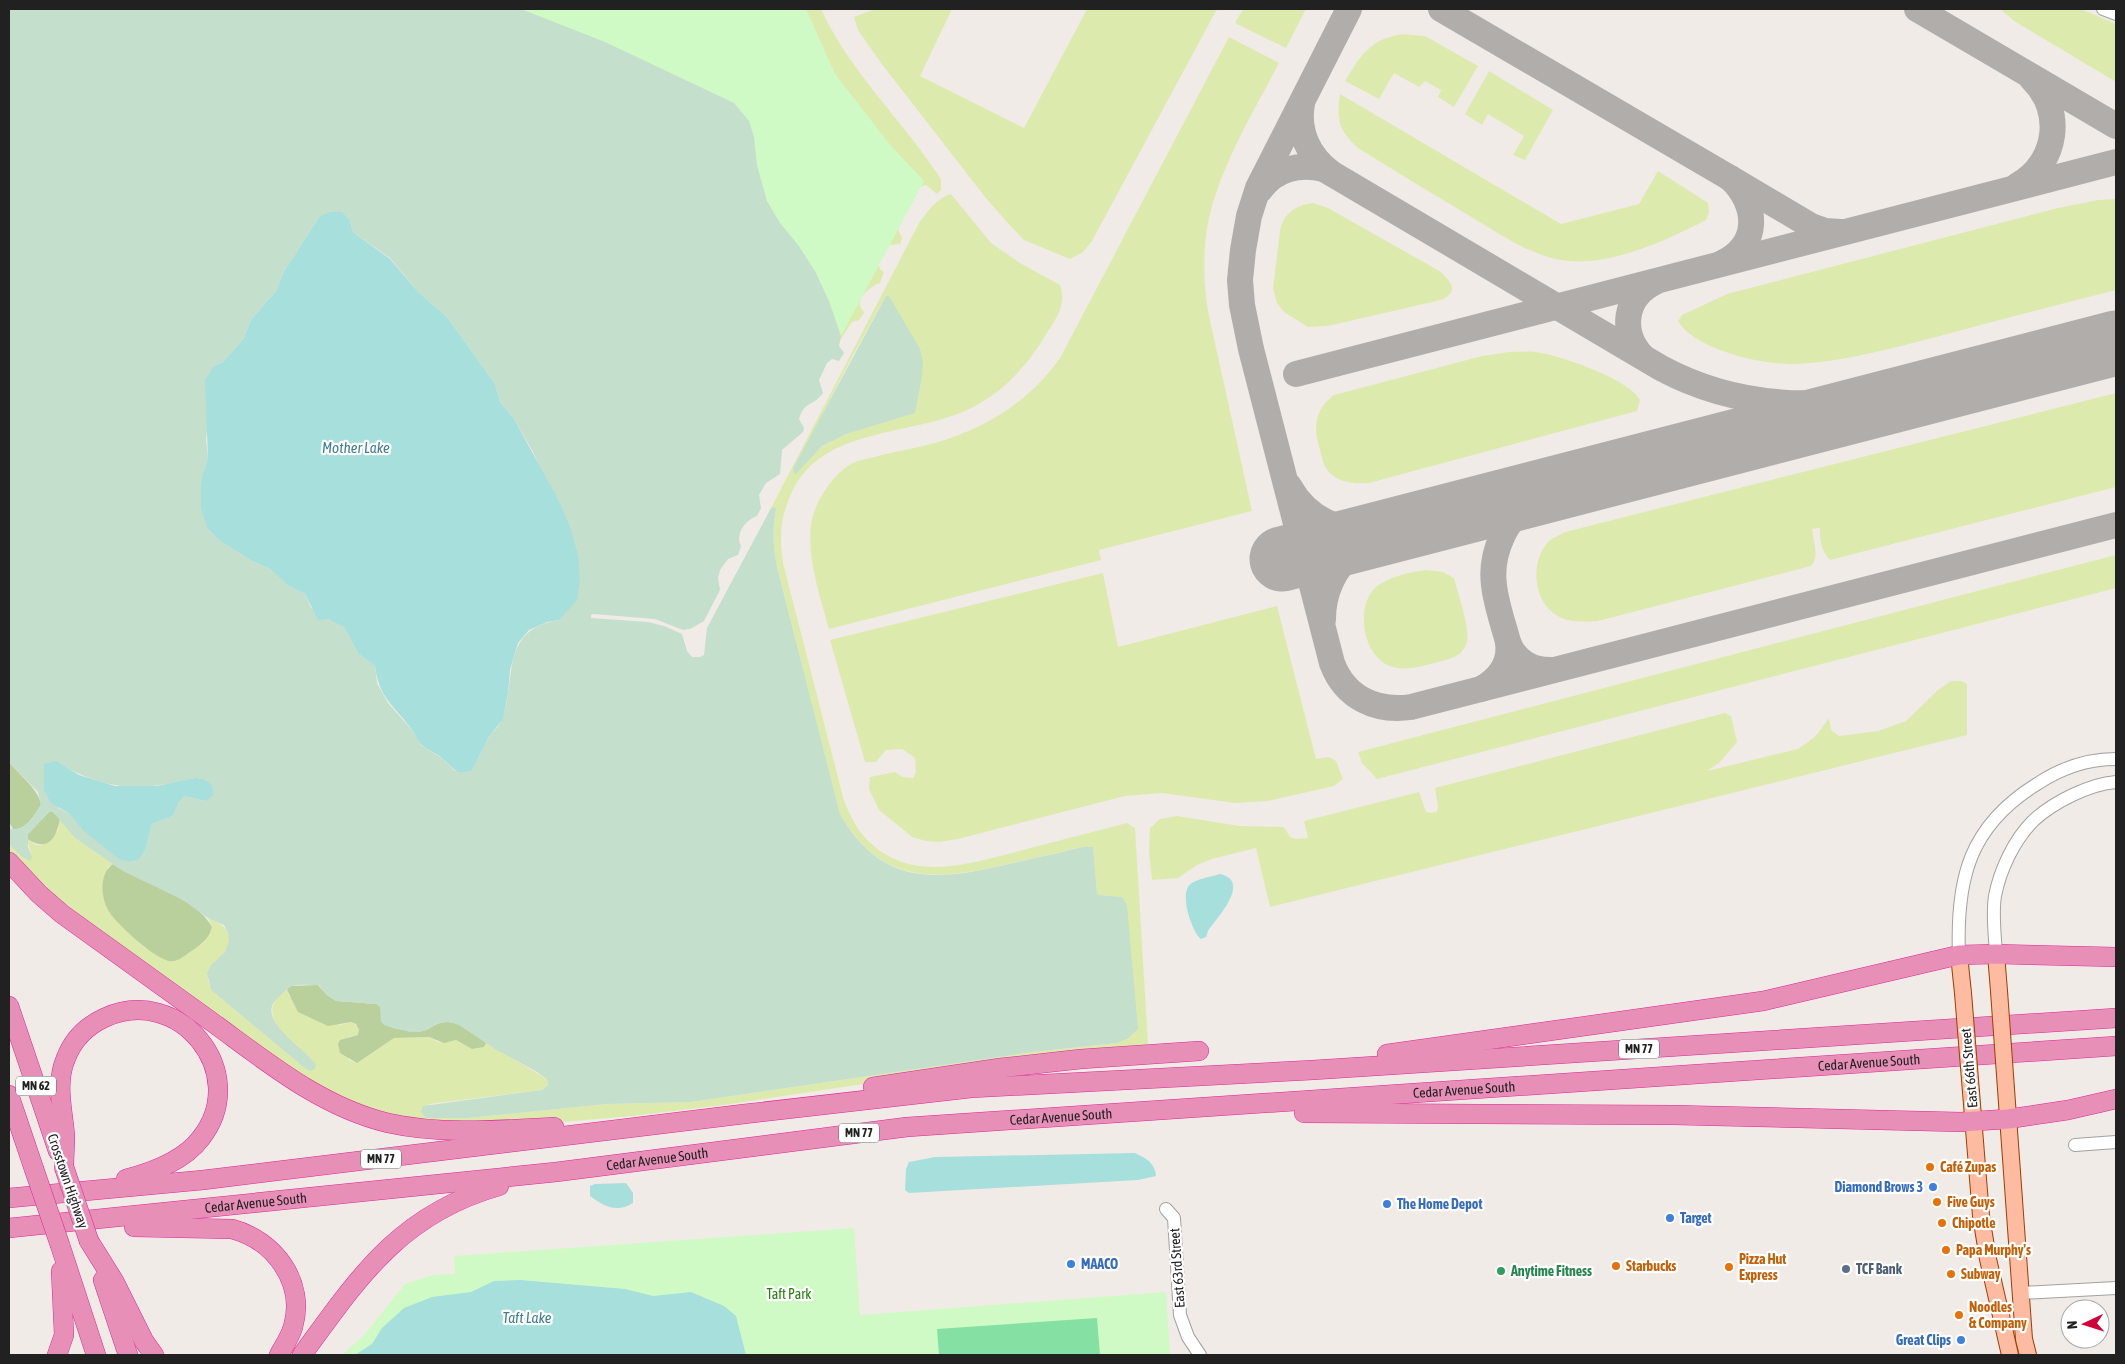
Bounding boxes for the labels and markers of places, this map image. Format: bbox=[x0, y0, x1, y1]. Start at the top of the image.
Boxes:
place label: Café Zupas bbox=[1940, 1159, 1996, 1175]
marker: Café Zupas bbox=[1924, 1161, 1936, 1173]
place label: Diamond Brows 3 bbox=[1834, 1179, 1923, 1195]
marker: Diamond Brows 3 bbox=[1927, 1181, 1939, 1193]
place label: Five Guys bbox=[1947, 1194, 1995, 1210]
place label: The Home Depot bbox=[1397, 1196, 1482, 1212]
marker: Five Guys bbox=[1931, 1196, 1943, 1208]
marker: The Home Depot bbox=[1381, 1198, 1393, 1210]
place label: Target bbox=[1680, 1210, 1712, 1226]
marker: Target bbox=[1664, 1212, 1676, 1224]
place label: Chipotle bbox=[1952, 1215, 1995, 1231]
marker: Chipotle bbox=[1936, 1217, 1948, 1229]
place label: Papa Murphy's bbox=[1956, 1242, 2031, 1258]
marker: Papa Murphy's bbox=[1940, 1244, 1952, 1256]
place label: Pizza Hut Express bbox=[1739, 1251, 1786, 1283]
place label: MAACO bbox=[1081, 1256, 1118, 1272]
marker: MAACO bbox=[1065, 1258, 1077, 1270]
place label: Starbucks bbox=[1626, 1258, 1676, 1274]
marker: Starbucks bbox=[1610, 1260, 1622, 1272]
marker: Pizza Hut Express bbox=[1723, 1261, 1735, 1273]
place label: TCF Bank bbox=[1856, 1261, 1903, 1277]
place label: Anytime Fitness bbox=[1510, 1263, 1592, 1279]
marker: TCF Bank bbox=[1840, 1263, 1852, 1275]
marker: Anytime Fitness bbox=[1495, 1265, 1507, 1277]
place label: Subway bbox=[1961, 1266, 2001, 1282]
marker: Subway bbox=[1945, 1268, 1957, 1280]
place label: Noodles & Company bbox=[1969, 1299, 2027, 1331]
marker: Noodles & Company bbox=[1953, 1309, 1965, 1321]
place label: Great Clips bbox=[1896, 1332, 1951, 1348]
marker: Great Clips bbox=[1955, 1334, 1967, 1346]

